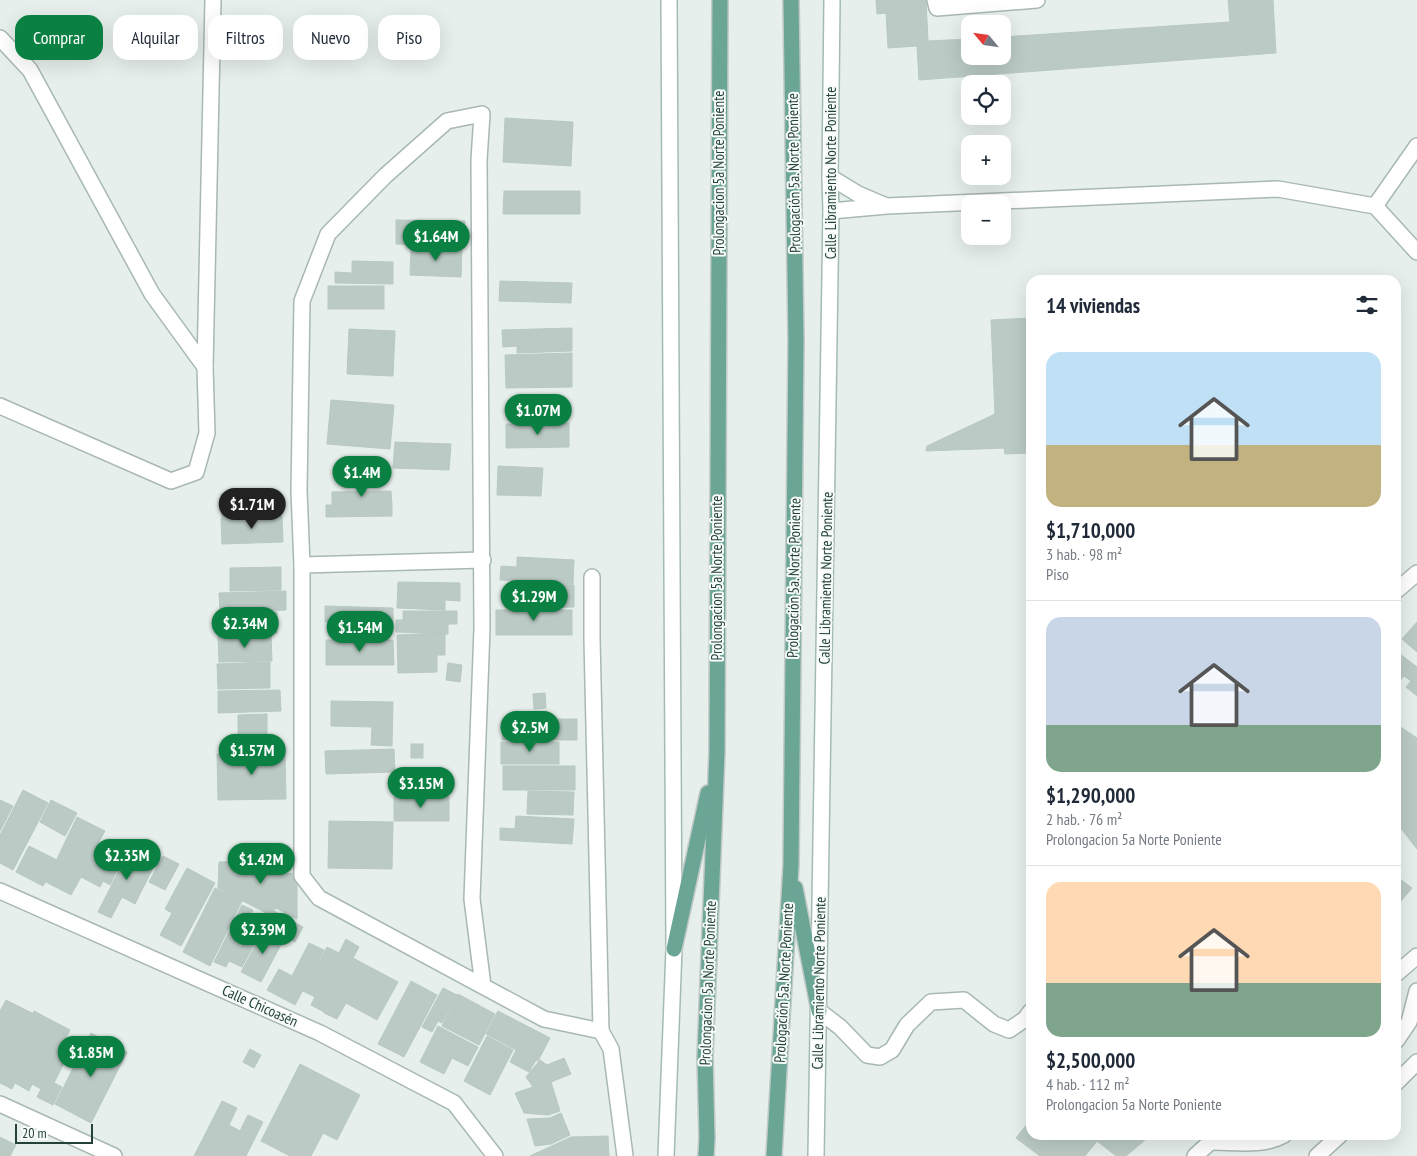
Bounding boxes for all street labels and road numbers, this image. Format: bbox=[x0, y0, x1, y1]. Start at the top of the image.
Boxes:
street label: Calle Libramiento Norte Poniente bbox=[821, 87, 840, 259]
street label: Prolongacion 5a Norte Poniente bbox=[709, 91, 728, 255]
street label: Prologación 5a. Norte Poniente bbox=[783, 93, 804, 253]
street label: Calle Libramiento Norte Poniente bbox=[814, 492, 837, 664]
street label: Prolongacion 5a Norte Poniente bbox=[707, 496, 726, 660]
street label: Prologación 5a. Norte Poniente bbox=[783, 498, 804, 658]
street label: Calle Libramiento Norte Poniente bbox=[807, 897, 830, 1069]
street label: Prolongacion 5a Norte Poniente bbox=[695, 900, 720, 1066]
street label: Prologación 5a. Norte Poniente bbox=[770, 903, 797, 1063]
street label: Calle Chicoasén bbox=[219, 980, 301, 1031]

